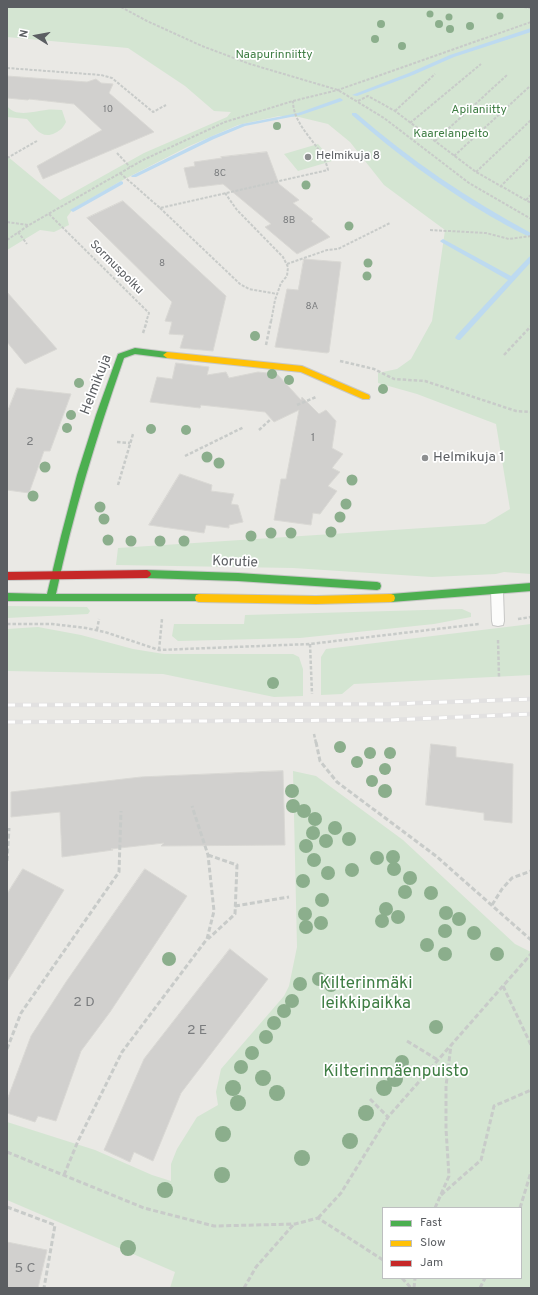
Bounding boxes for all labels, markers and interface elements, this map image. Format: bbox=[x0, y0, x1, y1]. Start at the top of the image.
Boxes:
north arrow bbox=[16, 16, 56, 56]
text: N bbox=[17, 28, 32, 39]
park label: Naapurinniitty bbox=[235, 49, 313, 63]
house number: 10 bbox=[103, 104, 113, 116]
park label: Apilaniitty bbox=[451, 104, 507, 118]
park label: Kaarelanpelto bbox=[413, 128, 489, 142]
place label: Helmikuja 8 bbox=[316, 150, 380, 164]
marker: Helmikuja 8 bbox=[303, 152, 313, 162]
house number: 8C bbox=[214, 168, 226, 180]
house number: 8B bbox=[283, 215, 295, 227]
street label: Sormuspolku bbox=[86, 238, 146, 298]
house number: 8 bbox=[159, 258, 165, 270]
house number: 8A bbox=[306, 301, 318, 313]
street label: Helmikuja bbox=[78, 353, 116, 417]
house number: 1 bbox=[311, 432, 315, 446]
house number: 2 bbox=[26, 436, 34, 450]
place label: Helmikuja 1 bbox=[433, 450, 504, 466]
marker: Helmikuja 1 bbox=[420, 453, 430, 463]
street label: Korutie bbox=[212, 554, 258, 572]
park label: Kilterinmäki leikkipaikka bbox=[320, 975, 412, 1015]
house number: 2 D bbox=[73, 995, 95, 1011]
house number: 2 E bbox=[187, 1023, 207, 1039]
park label: Kilterinmäenpuisto bbox=[323, 1063, 469, 1083]
legend bbox=[382, 1207, 522, 1279]
text: Fast bbox=[420, 1215, 442, 1231]
text: Slow bbox=[420, 1235, 446, 1251]
text: Jam bbox=[420, 1255, 443, 1271]
house number: 5 C bbox=[14, 1261, 36, 1277]

